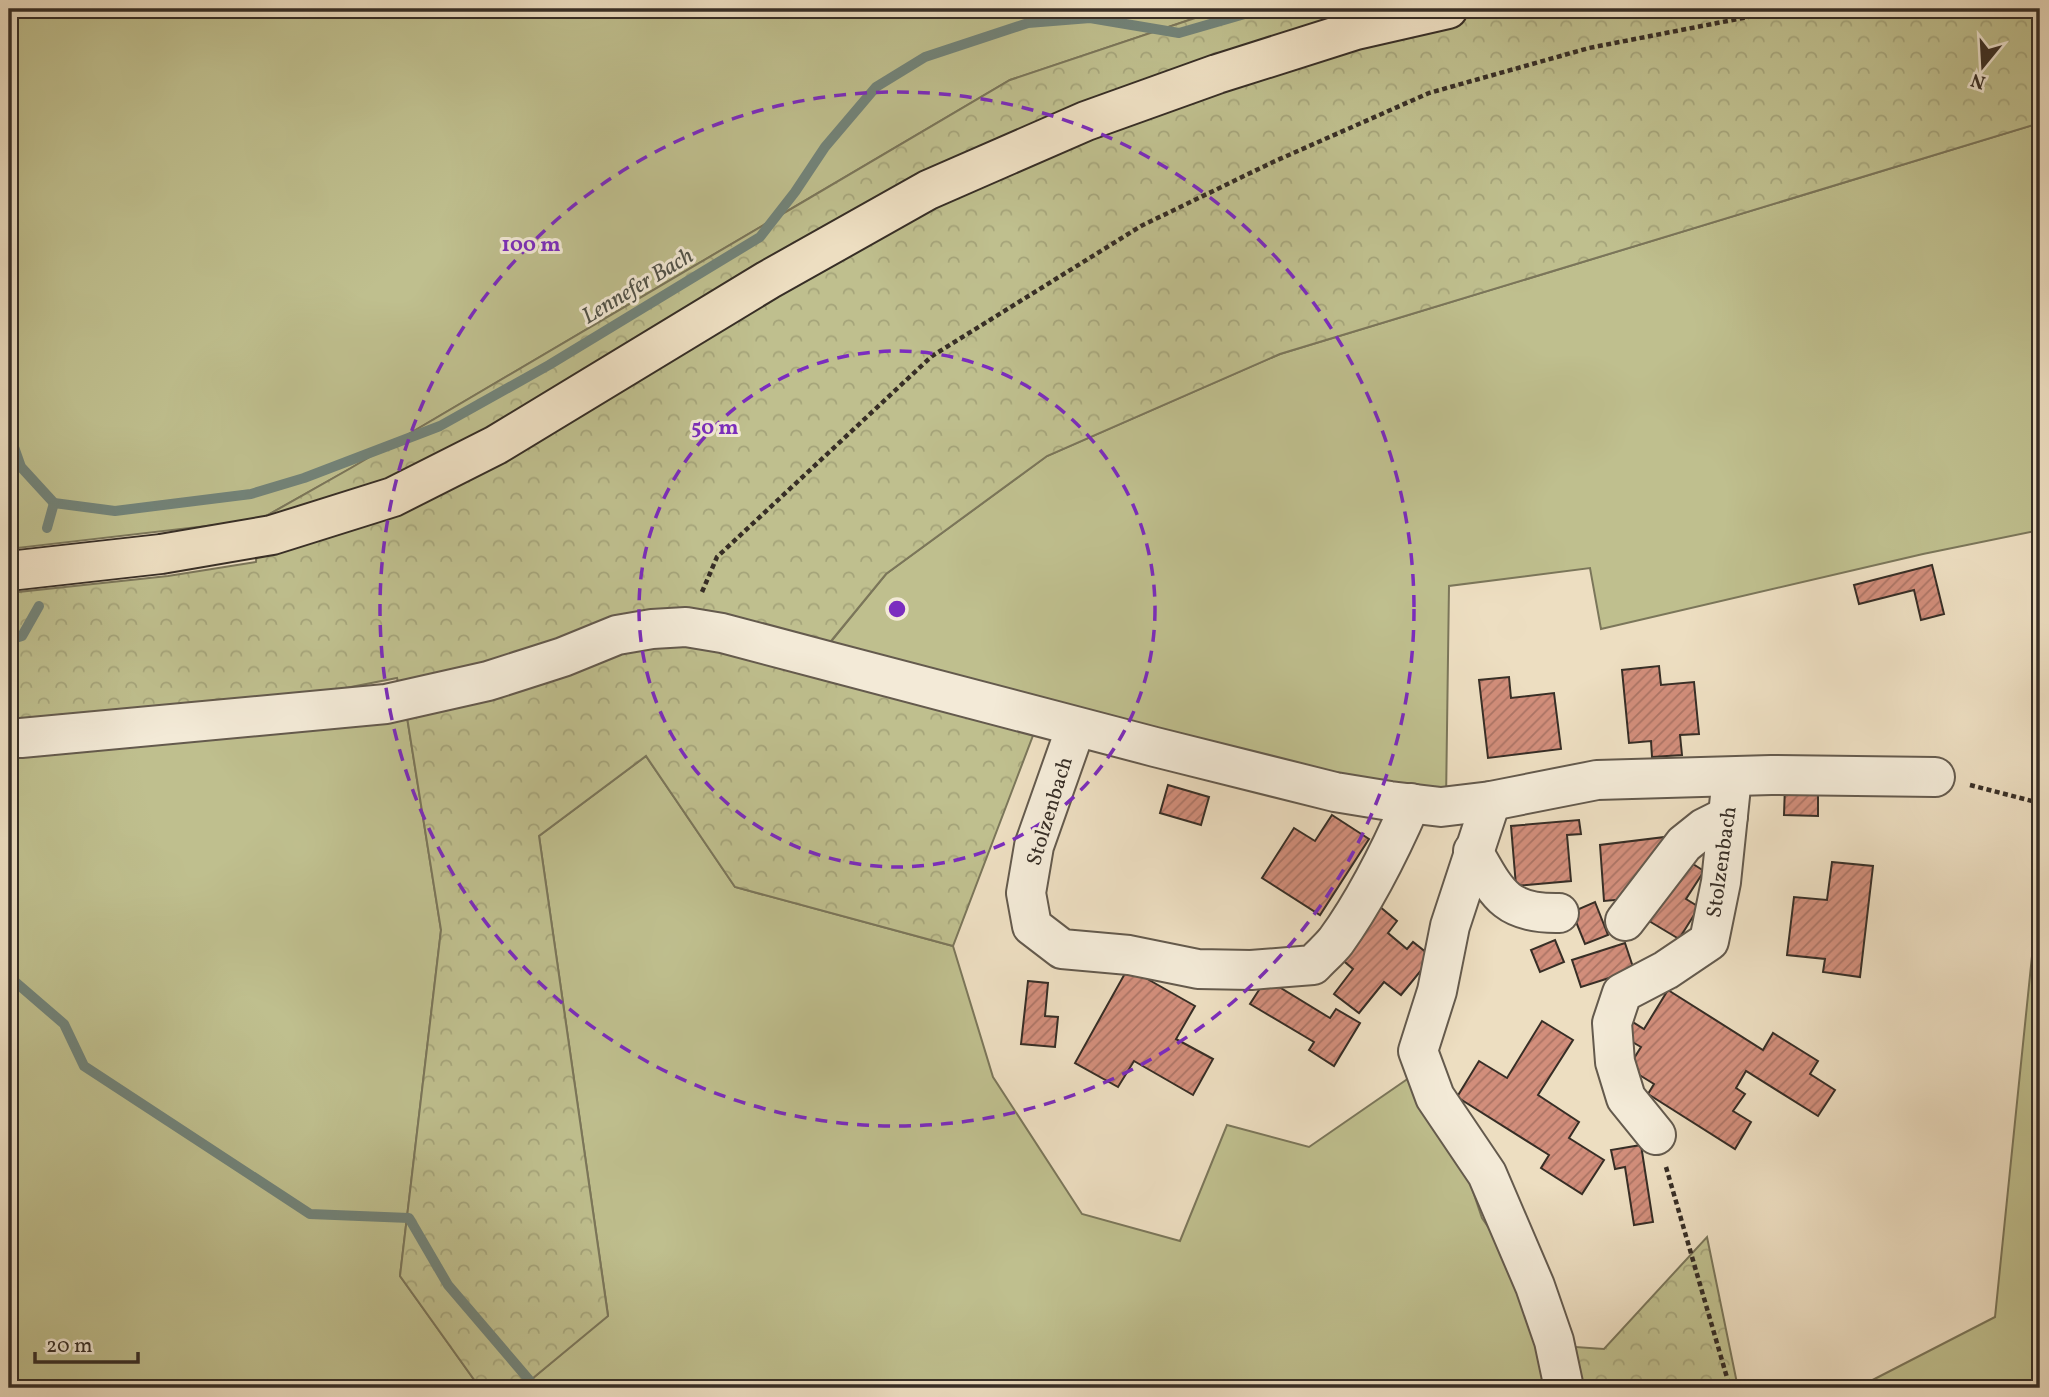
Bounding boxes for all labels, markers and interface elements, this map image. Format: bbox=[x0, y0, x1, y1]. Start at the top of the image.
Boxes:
north arrow bbox=[1948, 32, 2018, 102]
text: N bbox=[1968, 66, 1989, 95]
text: 100 m bbox=[501, 231, 561, 260]
water label: Lennefer Bach bbox=[576, 241, 700, 333]
text: 50 m bbox=[691, 414, 739, 443]
centre of rings bbox=[885, 597, 909, 621]
street label: Stolzenbach bbox=[1020, 753, 1081, 869]
street label: Stolzenbach bbox=[1700, 805, 1745, 920]
scale bar bbox=[35, 1320, 138, 1364]
text: 20 m bbox=[46, 1332, 92, 1361]

